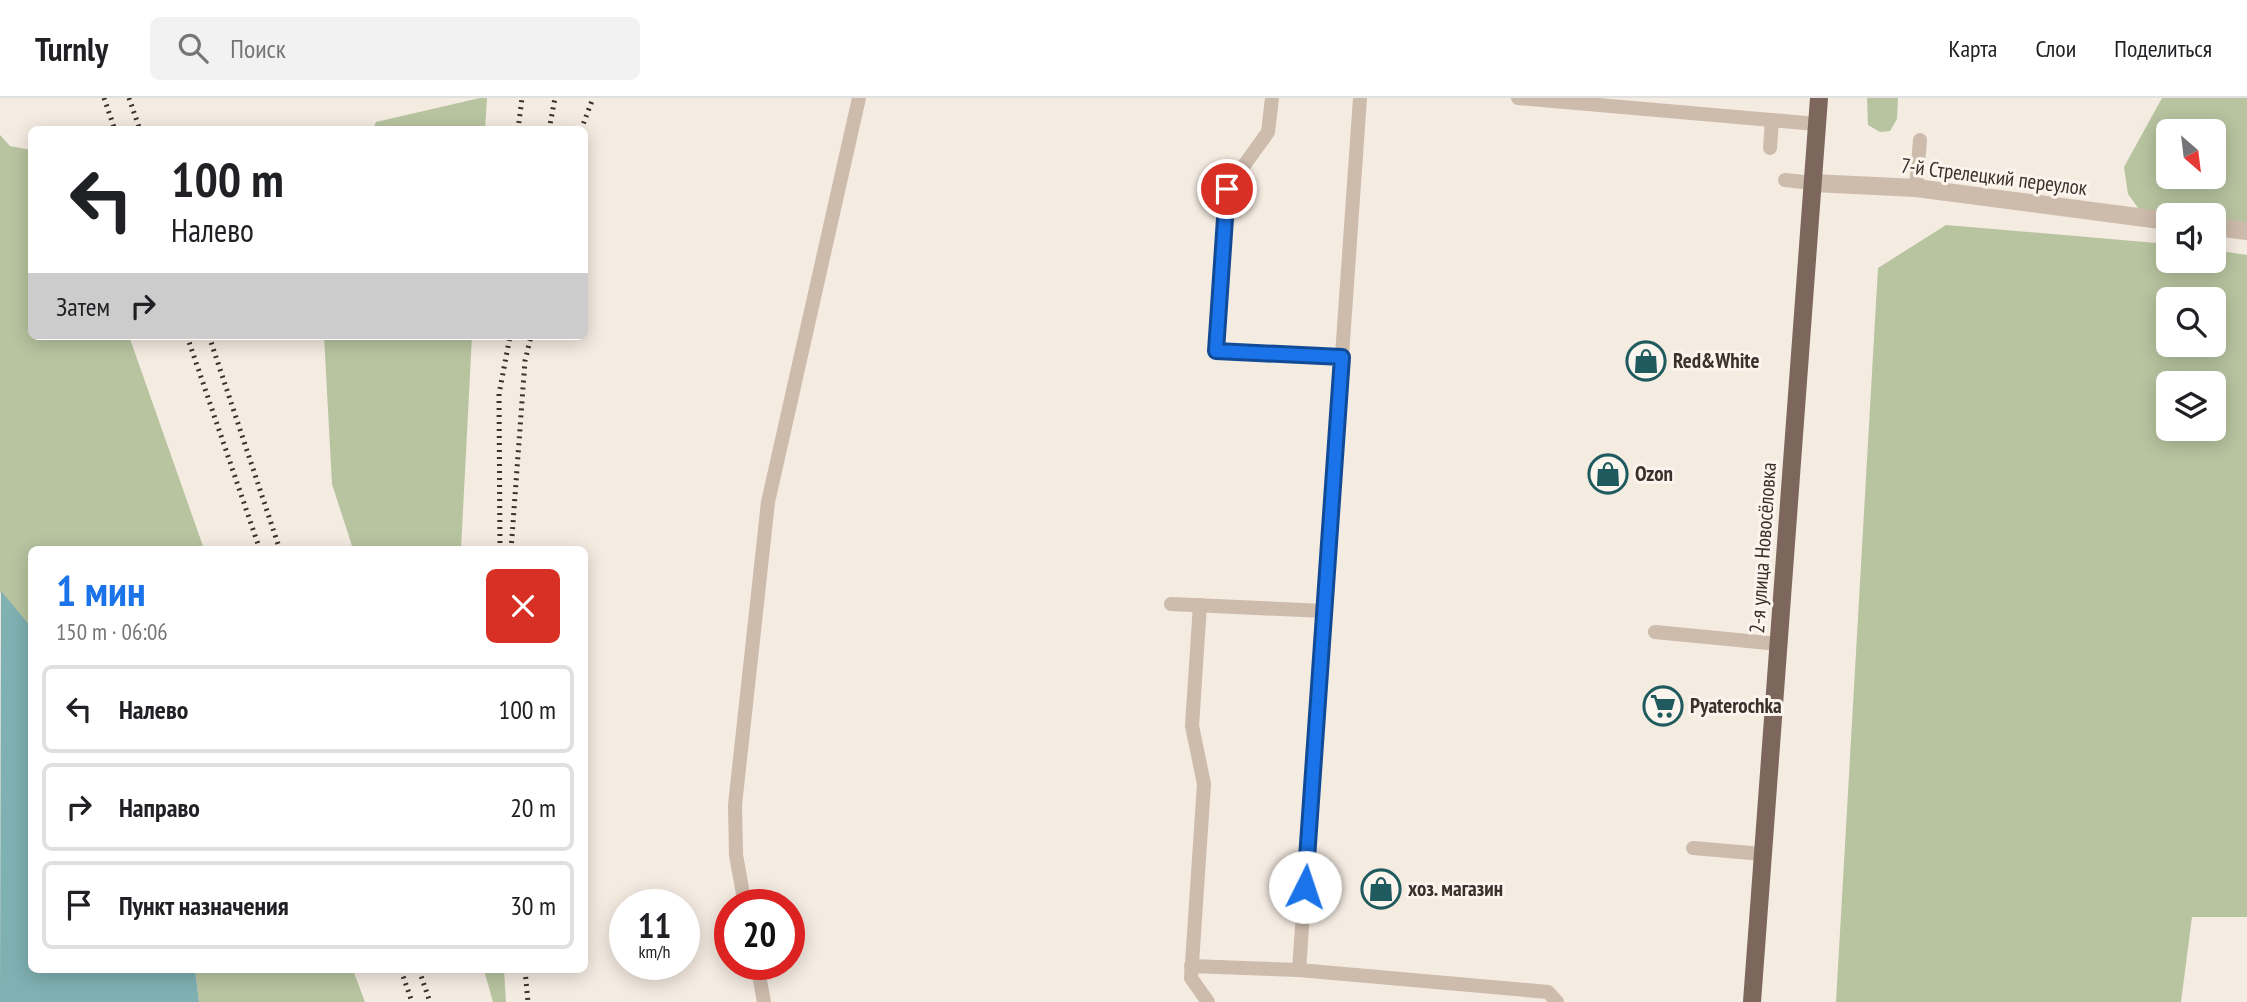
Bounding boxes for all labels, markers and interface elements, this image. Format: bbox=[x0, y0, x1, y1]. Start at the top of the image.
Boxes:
search box bbox=[150, 17, 640, 80]
text: Turnly bbox=[35, 27, 108, 70]
icon: search bbox=[174, 29, 212, 67]
text: Поиск bbox=[230, 32, 286, 65]
text: Карта bbox=[1949, 33, 1997, 64]
text: Слои bbox=[2035, 33, 2076, 64]
text: Поделиться bbox=[2114, 33, 2212, 64]
north arrow bbox=[2156, 119, 2226, 189]
map controls bbox=[2156, 119, 2226, 441]
text: 100 m bbox=[171, 147, 284, 211]
street label: 7-й Стрелецкий переулок bbox=[1900, 152, 2089, 201]
icon: left bbox=[56, 154, 147, 245]
pin bbox=[1197, 159, 1257, 219]
icon: arrive bbox=[1208, 170, 1246, 208]
button: sound bbox=[2156, 203, 2226, 273]
text: Налево bbox=[171, 209, 254, 251]
icon: right bbox=[124, 287, 162, 325]
button: search bbox=[2156, 287, 2226, 357]
text: Затем bbox=[56, 290, 110, 323]
shop icon: Red&White bbox=[1625, 340, 1667, 382]
place label: Red&White bbox=[1673, 347, 1759, 374]
button: layers bbox=[2156, 371, 2226, 441]
shop icon: Ozon bbox=[1587, 453, 1629, 495]
place label: Ozon bbox=[1635, 460, 1673, 487]
street label: 2-я улица Новосёловка bbox=[1743, 461, 1782, 634]
text: 1 мин bbox=[56, 563, 146, 618]
button: close bbox=[486, 569, 560, 643]
text: 150 m · 06:06 bbox=[56, 617, 168, 646]
supermarket icon: Pyaterochka bbox=[1642, 685, 1684, 727]
icon: left bbox=[60, 690, 98, 728]
place label: Pyaterochka bbox=[1690, 692, 1782, 719]
text: Налево bbox=[119, 693, 188, 726]
text: 100 m bbox=[498, 693, 556, 726]
icon: right bbox=[60, 788, 98, 826]
text: Направо bbox=[119, 791, 200, 824]
text: 20 m bbox=[510, 791, 556, 824]
position arrow bbox=[1268, 850, 1342, 924]
shop icon: хоз. магазин bbox=[1360, 868, 1402, 910]
place label: хоз. магазин bbox=[1408, 875, 1503, 902]
icon: arrive bbox=[60, 886, 98, 924]
text: Пункт назначения bbox=[119, 889, 289, 922]
text: 30 m bbox=[510, 889, 556, 922]
speed limit sign: 20 bbox=[714, 889, 805, 980]
text: 11 bbox=[638, 902, 671, 948]
text: km/h bbox=[639, 940, 670, 963]

